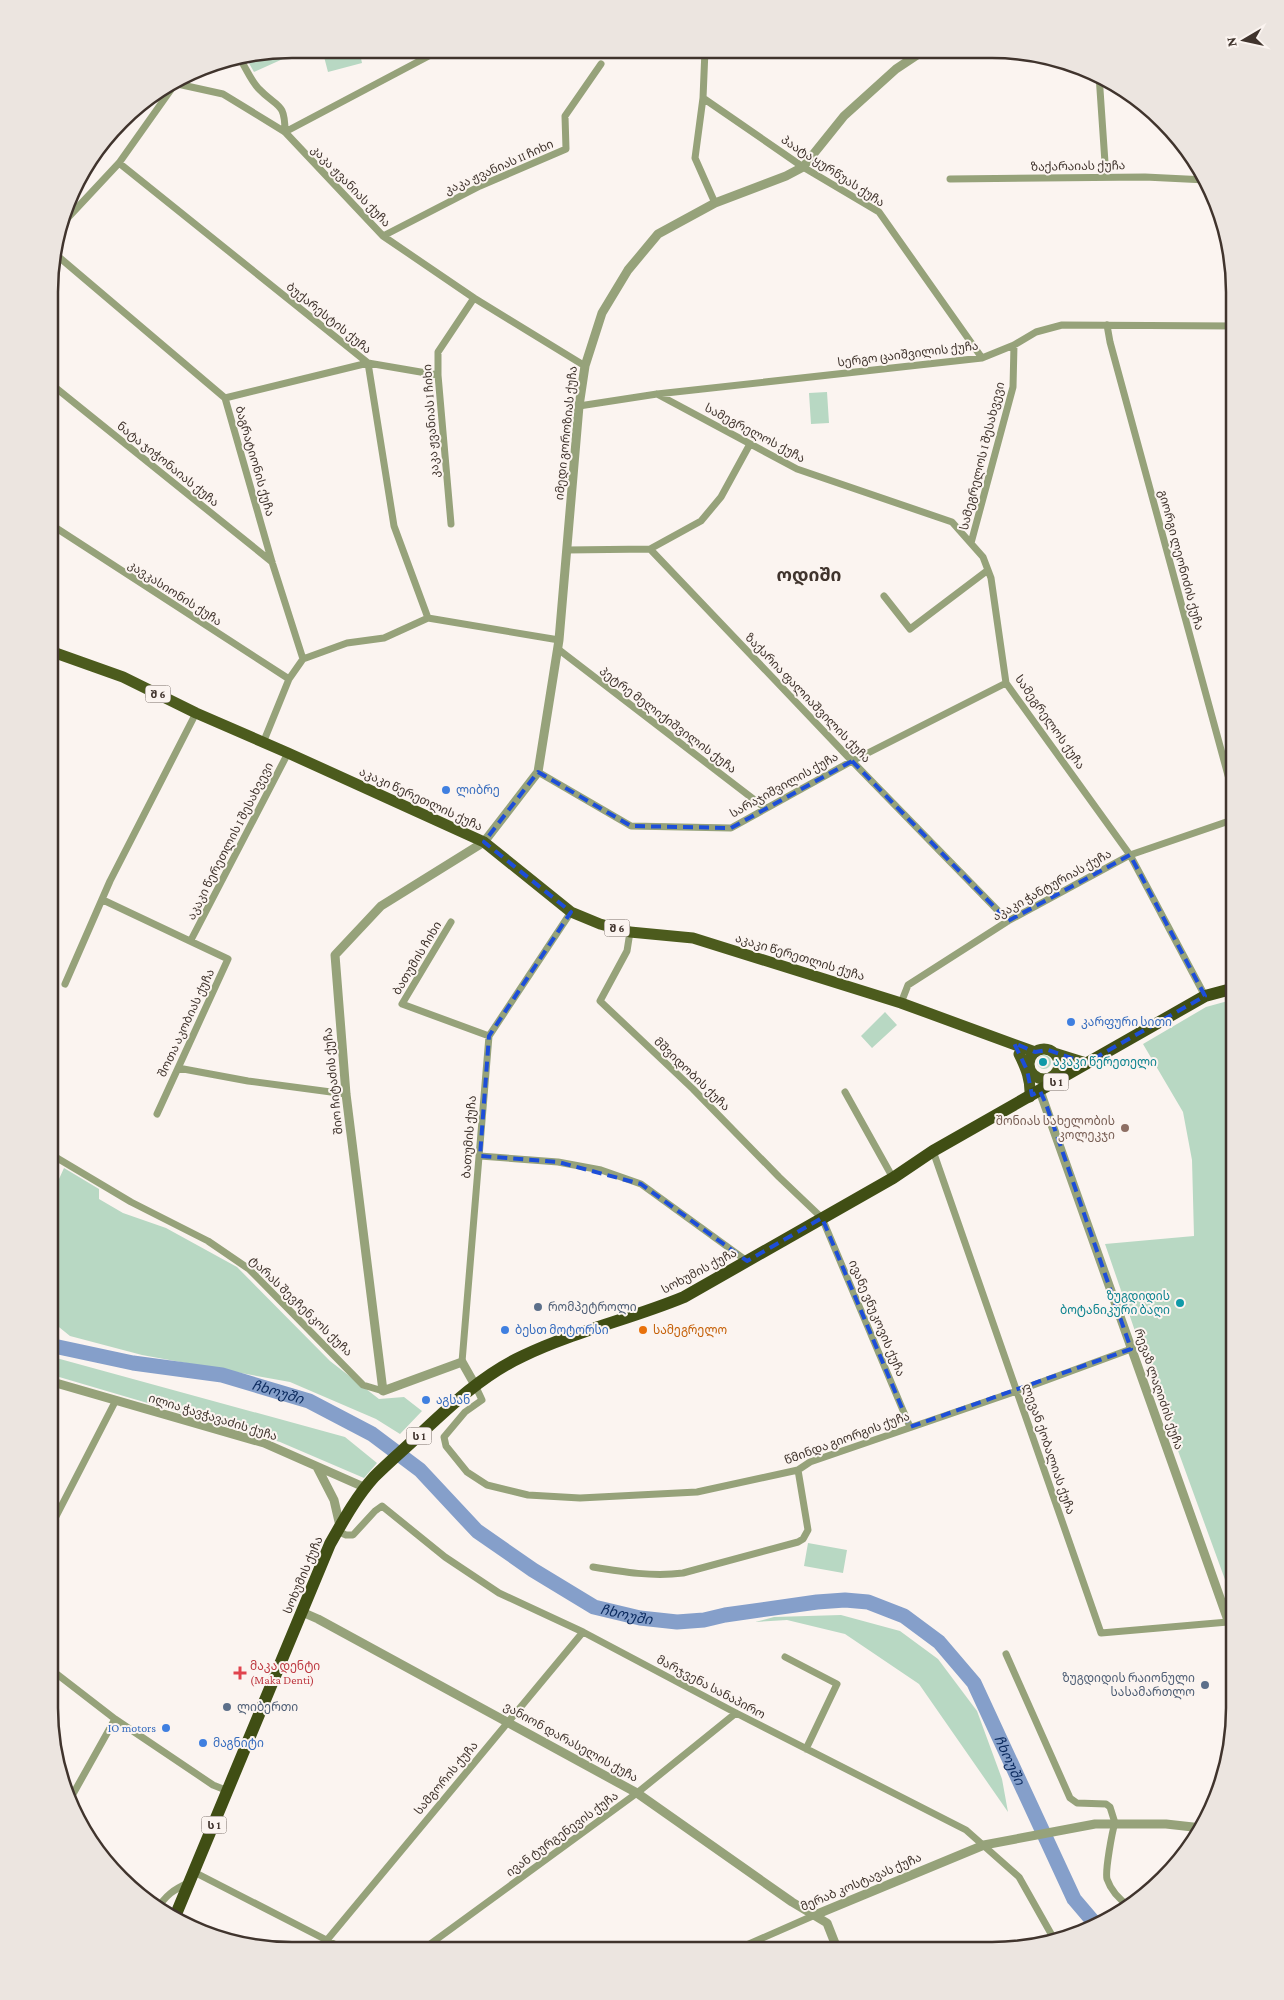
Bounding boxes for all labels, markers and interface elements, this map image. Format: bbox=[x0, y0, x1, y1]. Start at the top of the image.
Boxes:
north arrow bbox=[1219, 15, 1269, 65]
text: N bbox=[1222, 36, 1240, 48]
street label: პაატა ყურწუას ქუჩა bbox=[779, 132, 887, 210]
street label: კაკა ჟვანიას II ჩიხი bbox=[442, 137, 556, 197]
street label: კაკა ჟვანიას ქუჩა bbox=[308, 142, 394, 230]
street label: ზაქარაიას ქუჩა bbox=[1031, 158, 1125, 174]
street label: ბუქარესტის ქუჩა bbox=[284, 279, 374, 357]
street label: სერგო ცაიშვილის ქუჩა bbox=[837, 338, 979, 371]
street label: კაკა ჟვანიას I ჩიხი bbox=[420, 364, 442, 478]
street label: იმედი გოროზიას ქუჩა bbox=[552, 365, 581, 501]
street label: სამეგრელოს I შესახვევი bbox=[957, 380, 1008, 532]
street label: სამეგრელოს ქუჩა bbox=[702, 401, 808, 466]
street label: ბაგრატიონის ქუჩა bbox=[233, 404, 277, 518]
street label: ნატა ჯიჭონაიას ქუჩა bbox=[114, 419, 222, 509]
street label: გიორგი ლეონიძის ქუჩა bbox=[1155, 488, 1206, 632]
street label: კავკასიონის ქუჩა bbox=[125, 557, 225, 629]
district label: ოდიში bbox=[777, 565, 842, 586]
street label: ზაქარია ფალიაშვილის ქუჩა bbox=[742, 630, 874, 766]
street label: პეტრე მელიქიშვილის ქუჩა bbox=[596, 664, 739, 777]
street label: სამეგრელოს ქუჩა bbox=[1011, 672, 1088, 772]
road number: შ 6 bbox=[146, 686, 170, 702]
street label: სარაჯიშვილის ქუჩა bbox=[727, 749, 841, 821]
street label: აკაკი წერეთლის I შესახვევი bbox=[184, 760, 277, 923]
street label: აკაკი წერეთლის ქუჩა bbox=[357, 764, 485, 835]
place label: ლიბრე bbox=[456, 783, 500, 798]
marker: ლიბრე bbox=[440, 784, 452, 796]
street label: აკაკი ჭანტურიას ქუჩა bbox=[990, 846, 1114, 924]
street label: ბათუმის ჩიხი bbox=[390, 919, 445, 997]
road number: შ 6 bbox=[604, 920, 630, 936]
street label: აკაკი წერეთლის ქუჩა bbox=[733, 931, 866, 984]
street label: შოთა აკობიას ქუჩა bbox=[155, 967, 217, 1079]
place label: კარფური სითი bbox=[1081, 1015, 1172, 1029]
marker: კარფური სითი bbox=[1065, 1016, 1077, 1028]
street label: შიო ჩიტაძის ქუჩა bbox=[320, 1027, 346, 1135]
street label: მშვიდობის ქუჩა bbox=[650, 1034, 733, 1114]
place label: აკაკი წერეთელი bbox=[1053, 1055, 1157, 1070]
marker: აკაკი წერეთელი bbox=[1037, 1056, 1049, 1068]
road number: ს 1 bbox=[1044, 1074, 1068, 1090]
street label: ბათუმის ქუჩა bbox=[459, 1095, 479, 1179]
place label: შონიას სახელობის კოლეკჯი bbox=[996, 1114, 1115, 1143]
marker: შონიას სახელობის კოლეკჯი bbox=[1119, 1122, 1131, 1134]
street label: სოხუმის ქუჩა bbox=[659, 1245, 739, 1297]
street label: ტარას შევჩენკოს ქუჩა bbox=[247, 1253, 355, 1359]
street label: ივანე ვნუკოვის ქუჩა bbox=[846, 1258, 908, 1378]
place label: ზუგდიდის ბოტანიკური ბაღი bbox=[1060, 1289, 1170, 1318]
marker: ზუგდიდის ბოტანიკური ბაღი bbox=[1174, 1297, 1186, 1309]
place label: რომპეტროლი bbox=[548, 1300, 637, 1315]
marker: რომპეტროლი bbox=[532, 1301, 544, 1313]
place label: ბესთ მოტორსი bbox=[515, 1323, 609, 1337]
place label: სამეგრელო bbox=[653, 1323, 727, 1338]
marker: ბესთ მოტორსი bbox=[499, 1324, 511, 1336]
marker: სამეგრელო bbox=[637, 1324, 649, 1336]
street label: რევაზ ლაღიძის ქუჩა bbox=[1131, 1327, 1186, 1452]
water label: ჩხოუში bbox=[250, 1376, 306, 1407]
street label: ლევან ქობალიას ქუჩა bbox=[1019, 1382, 1078, 1517]
street label: ილია ჭავჭავაძის ქუჩა bbox=[147, 1391, 279, 1444]
place label: აგსან bbox=[436, 1393, 470, 1407]
marker: აგსან bbox=[420, 1394, 432, 1406]
street label: წმინდა გიორგის ქუჩა bbox=[782, 1409, 912, 1468]
road number: ს 1 bbox=[406, 1428, 432, 1444]
street label: სოხუმის ქუჩა bbox=[280, 1534, 326, 1616]
water label: ჩხოუში bbox=[599, 1601, 654, 1627]
street label: მარჯვენა სანაპირო bbox=[654, 1652, 768, 1722]
place label: მაკა დენტი (Maka Denti) bbox=[250, 1659, 320, 1687]
marker: მაკა დენტი (Maka Denti) bbox=[234, 1667, 246, 1679]
place label: ზუგდიდის რაიონული სასამართლო bbox=[1062, 1671, 1195, 1700]
marker: ზუგდიდის რაიონული სასამართლო bbox=[1199, 1679, 1211, 1691]
street label: ვანიონ დარასელის ქუჩა bbox=[501, 1699, 641, 1786]
place label: ლიბერთი bbox=[237, 1700, 298, 1715]
marker: ლიბერთი bbox=[221, 1701, 233, 1713]
place label: IO motors bbox=[108, 1721, 156, 1735]
marker: IO motors bbox=[160, 1722, 172, 1734]
water label: ჩხოუში bbox=[991, 1733, 1028, 1788]
place label: მაგნიტი bbox=[213, 1736, 264, 1750]
marker: მაგნიტი bbox=[197, 1737, 209, 1749]
street label: სამგორის ქუჩა bbox=[411, 1738, 481, 1818]
street label: ივან ტურგენევის ქუჩა bbox=[503, 1789, 621, 1879]
road number: ს 1 bbox=[202, 1816, 226, 1834]
street label: მერაბ კოსტავას ქუჩა bbox=[798, 1850, 924, 1914]

